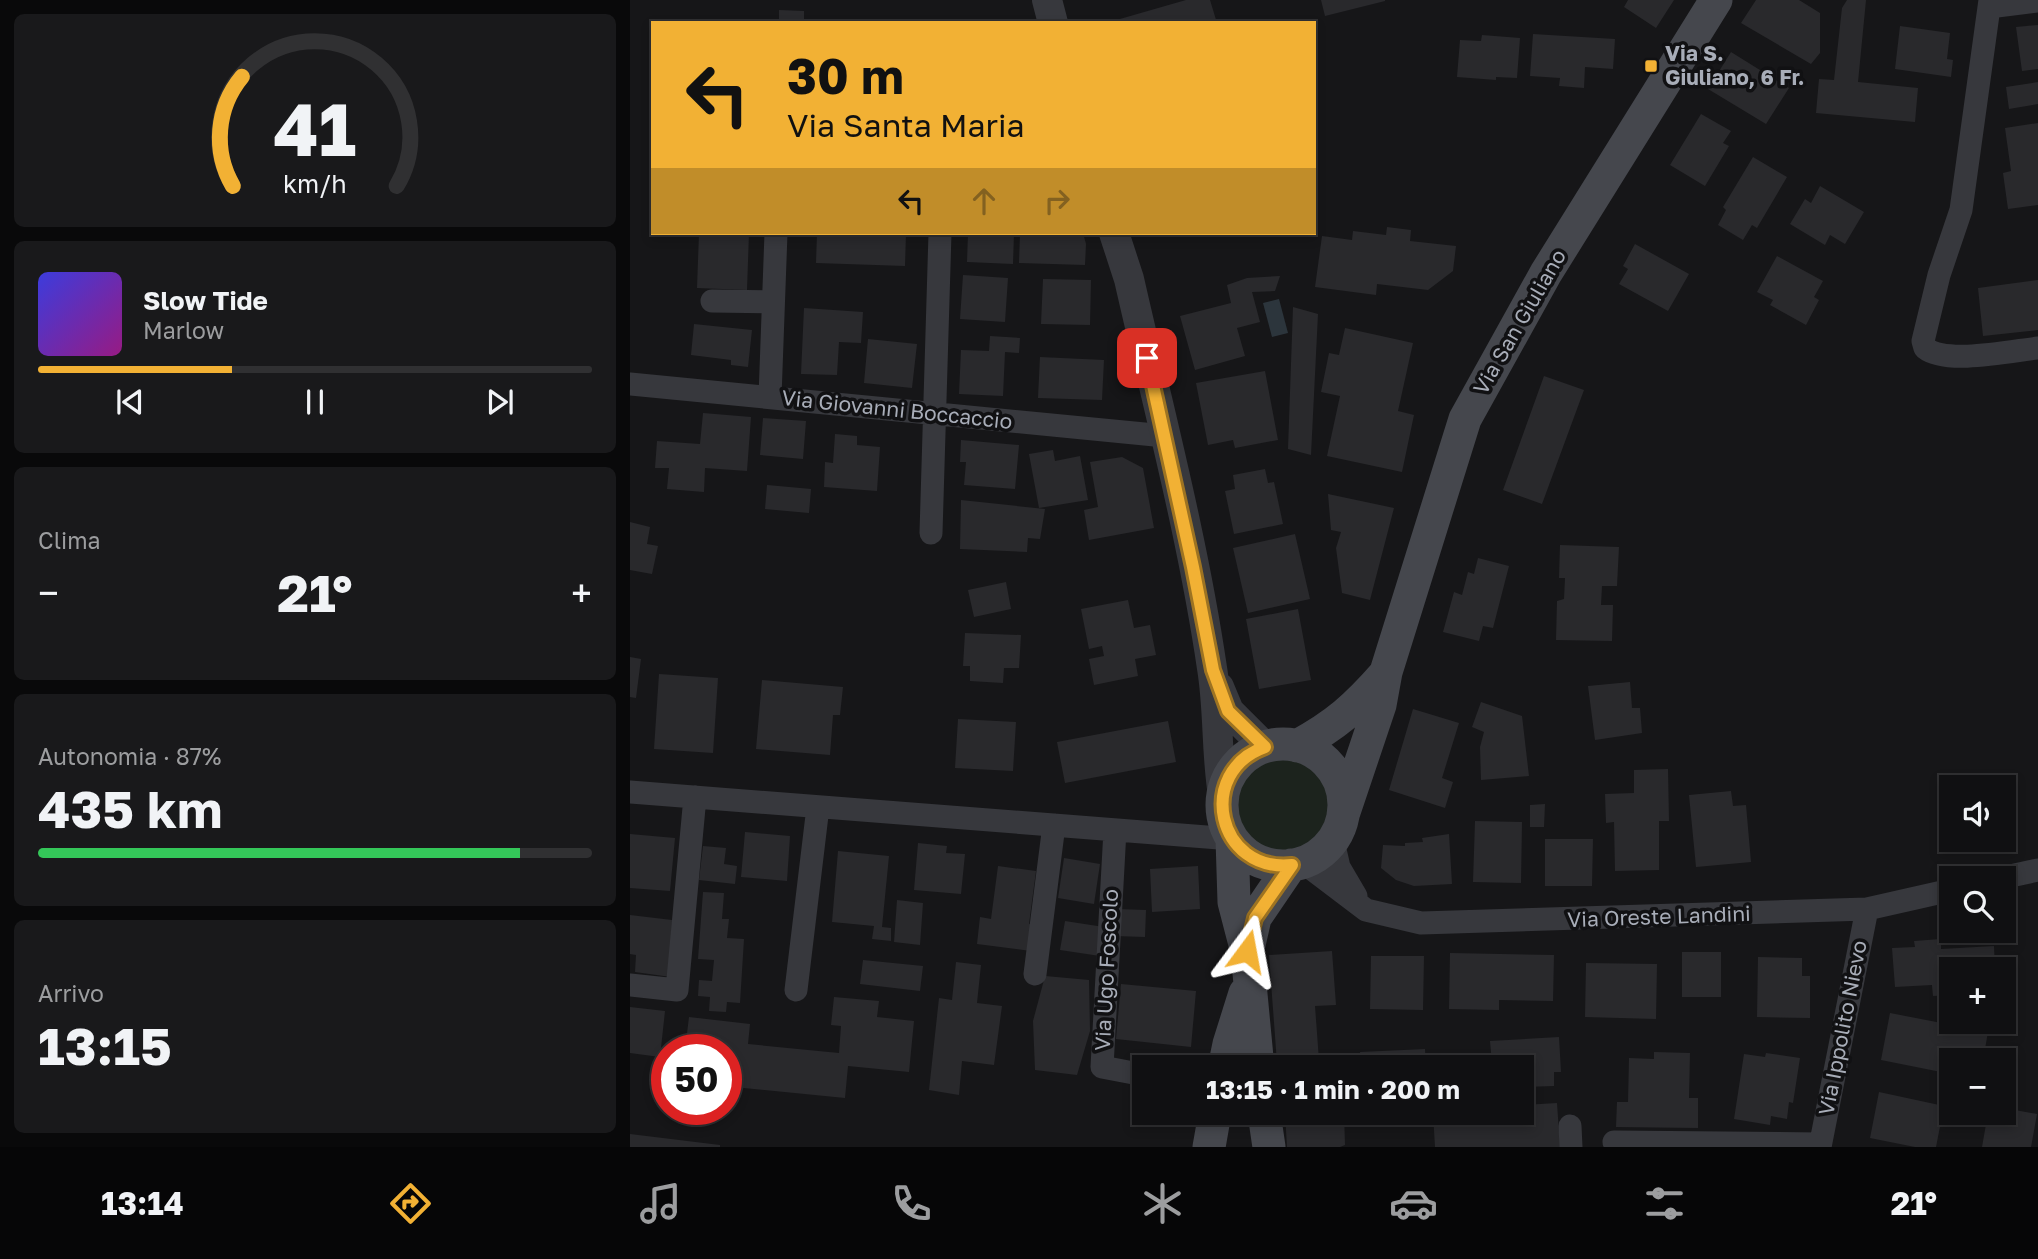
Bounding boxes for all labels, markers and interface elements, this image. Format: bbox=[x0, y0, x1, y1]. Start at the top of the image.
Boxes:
place label: Via S. Giuliano, 6 Fr. bbox=[1665, 40, 1804, 90]
text: 30 m bbox=[787, 46, 904, 105]
icon: left bbox=[672, 49, 763, 140]
marker: Via S. Giuliano, 6 Fr. bbox=[1643, 58, 1659, 74]
text: 41 bbox=[274, 86, 357, 173]
text: Via Santa Maria bbox=[787, 106, 1025, 144]
text: km/h bbox=[283, 168, 347, 199]
icon: left bbox=[892, 182, 930, 220]
icon: ahead bbox=[965, 182, 1003, 220]
icon: right bbox=[1038, 182, 1076, 220]
street label: Via San Giuliano bbox=[1467, 244, 1571, 399]
text: Slow Tide bbox=[143, 285, 268, 316]
text: Marlow bbox=[143, 316, 224, 344]
pin bbox=[1117, 328, 1177, 388]
icon: arrive bbox=[1128, 339, 1166, 377]
icon: previous bbox=[111, 383, 149, 421]
icon: pause bbox=[296, 383, 334, 421]
icon: next bbox=[481, 383, 519, 421]
street label: Via Giovanni Boccaccio bbox=[781, 384, 1014, 434]
text: Clima bbox=[38, 526, 101, 554]
text: 21° bbox=[277, 561, 353, 623]
text: − bbox=[38, 570, 59, 615]
text: + bbox=[571, 570, 592, 615]
text: Autonomia · 87% bbox=[38, 742, 221, 770]
map controls bbox=[1939, 775, 2016, 1125]
button: sound bbox=[1939, 775, 2016, 852]
text: 435 km bbox=[38, 777, 223, 839]
button: search bbox=[1939, 866, 2016, 943]
street label: Via Ugo Foscolo bbox=[1089, 888, 1123, 1052]
street label: Via Oreste Landini bbox=[1567, 900, 1751, 932]
position arrow bbox=[1210, 914, 1284, 988]
street label: Via Ippolito Nievo bbox=[1812, 938, 1872, 1118]
button: + bbox=[1939, 957, 2016, 1034]
text: Arrivo bbox=[38, 979, 104, 1007]
text: 13:15 bbox=[38, 1014, 172, 1076]
speed limit sign: 50 bbox=[651, 1034, 742, 1125]
button: − bbox=[1939, 1048, 2016, 1125]
text: 13:15 · 1 min · 200 m bbox=[1206, 1074, 1460, 1105]
icon: directions bbox=[386, 1179, 435, 1228]
icon: music bbox=[636, 1179, 685, 1228]
icon: phone bbox=[887, 1179, 936, 1228]
icon: climate bbox=[1138, 1179, 1187, 1228]
icon: car bbox=[1389, 1179, 1438, 1228]
icon: filters bbox=[1640, 1179, 1689, 1228]
text: 13:14 bbox=[101, 1184, 184, 1222]
text: 21° bbox=[1891, 1184, 1937, 1222]

